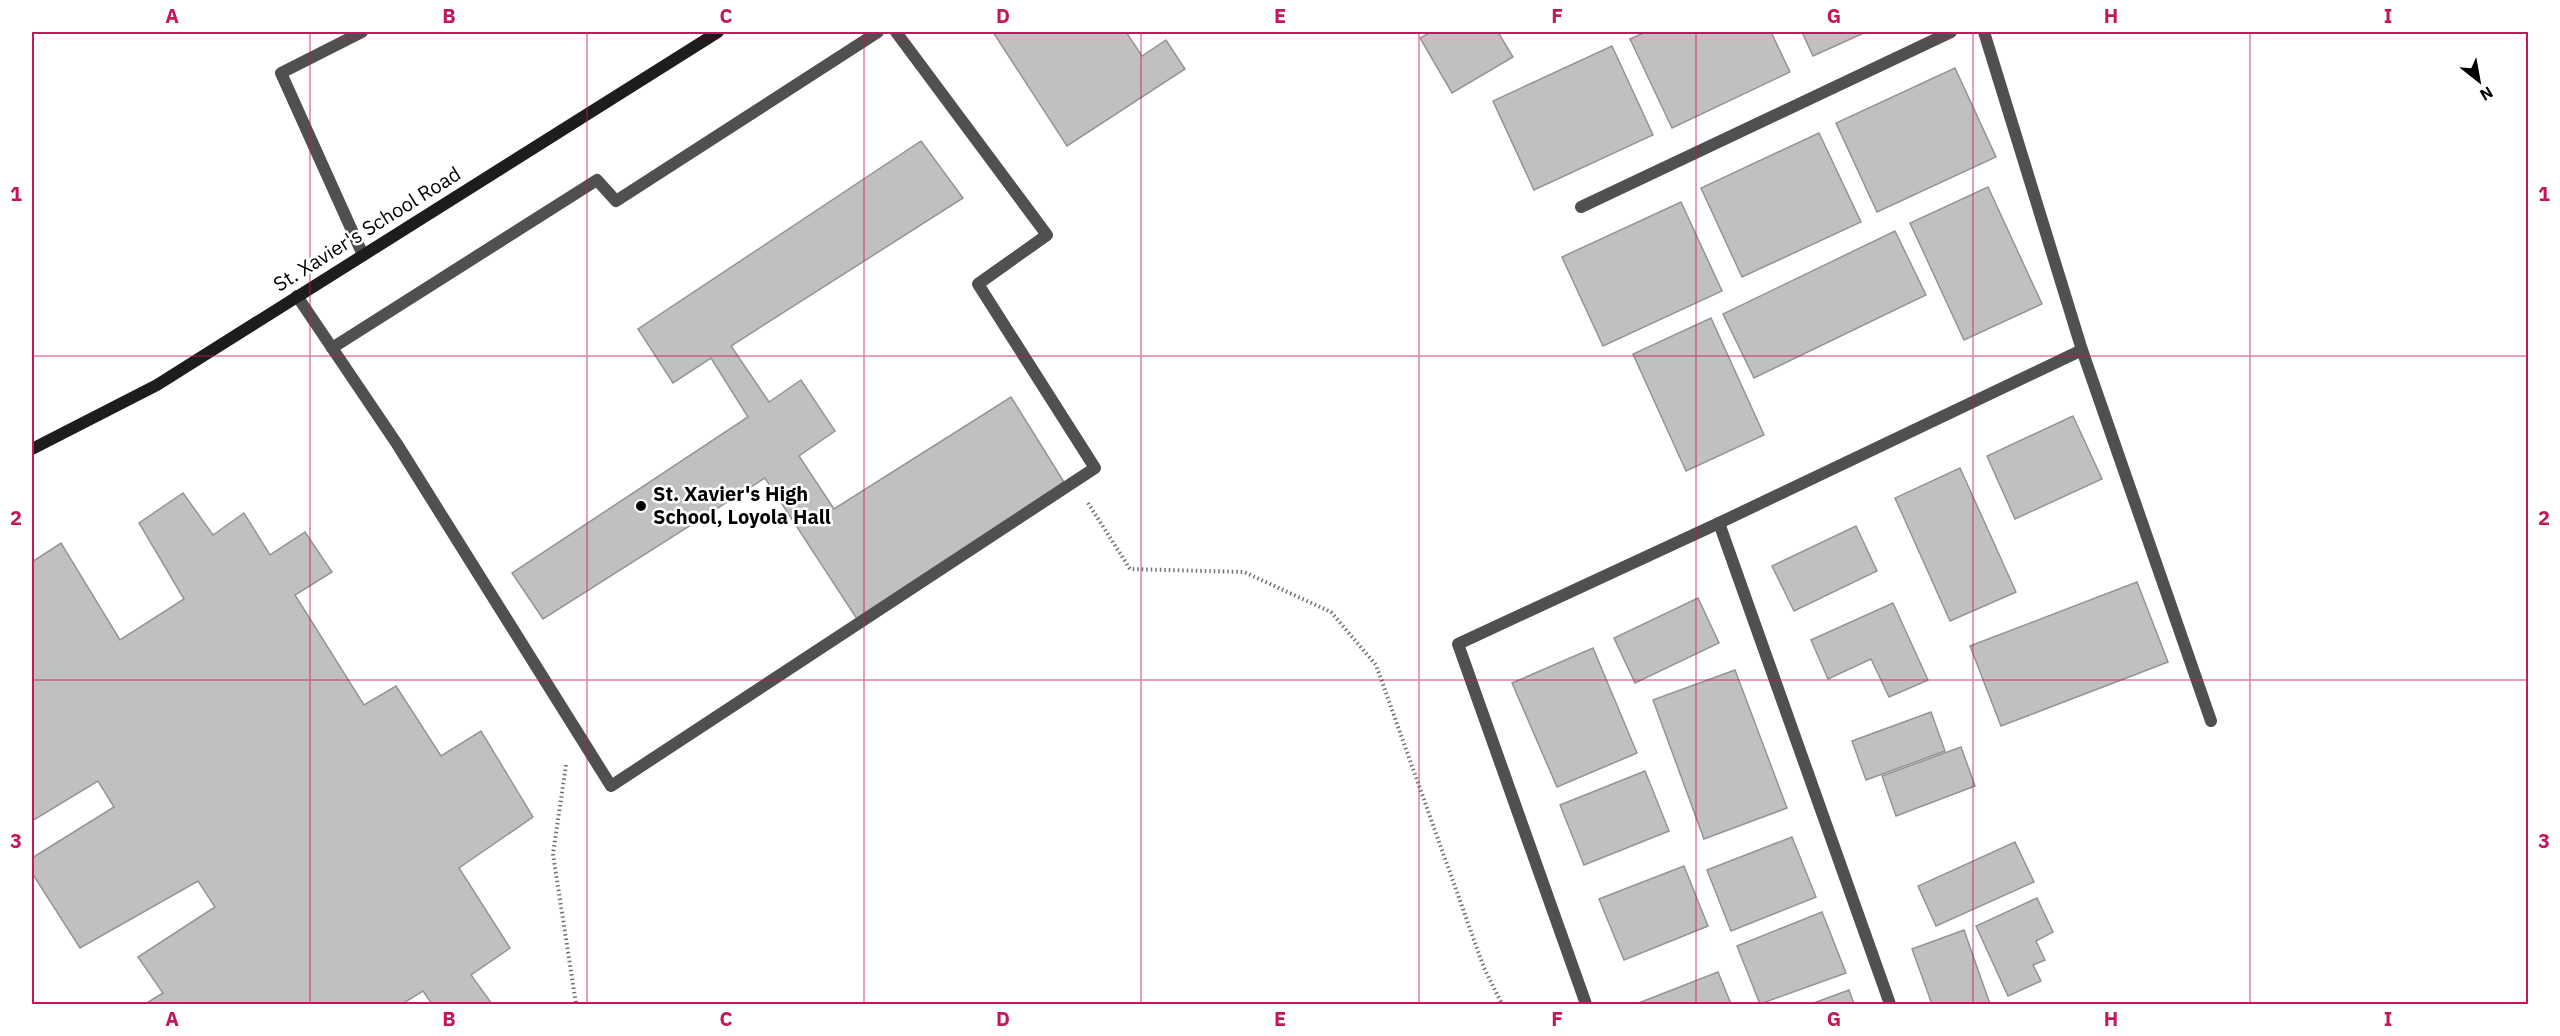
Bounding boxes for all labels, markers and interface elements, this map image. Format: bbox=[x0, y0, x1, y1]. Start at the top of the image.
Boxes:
text: A bbox=[165, 2, 179, 29]
text: B bbox=[442, 2, 456, 29]
text: C bbox=[719, 2, 733, 29]
text: D bbox=[996, 2, 1010, 29]
text: E bbox=[1274, 2, 1286, 29]
text: F bbox=[1551, 2, 1563, 29]
text: G bbox=[1827, 2, 1841, 29]
text: H bbox=[2104, 2, 2118, 29]
text: I bbox=[2384, 2, 2392, 29]
north arrow bbox=[2449, 51, 2509, 111]
text: N bbox=[2477, 82, 2497, 105]
street label: St. Xavier's School Road bbox=[268, 160, 465, 297]
text: 1 bbox=[10, 180, 22, 207]
text: 1 bbox=[2538, 180, 2550, 207]
place label: St. Xavier's High School, Loyola Hall bbox=[653, 480, 831, 530]
marker: St. Xavier's High School, Loyola Hall bbox=[634, 499, 648, 513]
text: 2 bbox=[10, 504, 22, 531]
text: 2 bbox=[2538, 504, 2550, 531]
text: 3 bbox=[10, 827, 22, 854]
text: 3 bbox=[2538, 827, 2550, 854]
text: A bbox=[165, 1005, 179, 1032]
text: B bbox=[442, 1005, 456, 1032]
text: C bbox=[719, 1005, 733, 1032]
text: D bbox=[996, 1005, 1010, 1032]
text: E bbox=[1274, 1005, 1286, 1032]
text: F bbox=[1551, 1005, 1563, 1032]
text: G bbox=[1827, 1005, 1841, 1032]
text: H bbox=[2104, 1005, 2118, 1032]
text: I bbox=[2384, 1005, 2392, 1032]

